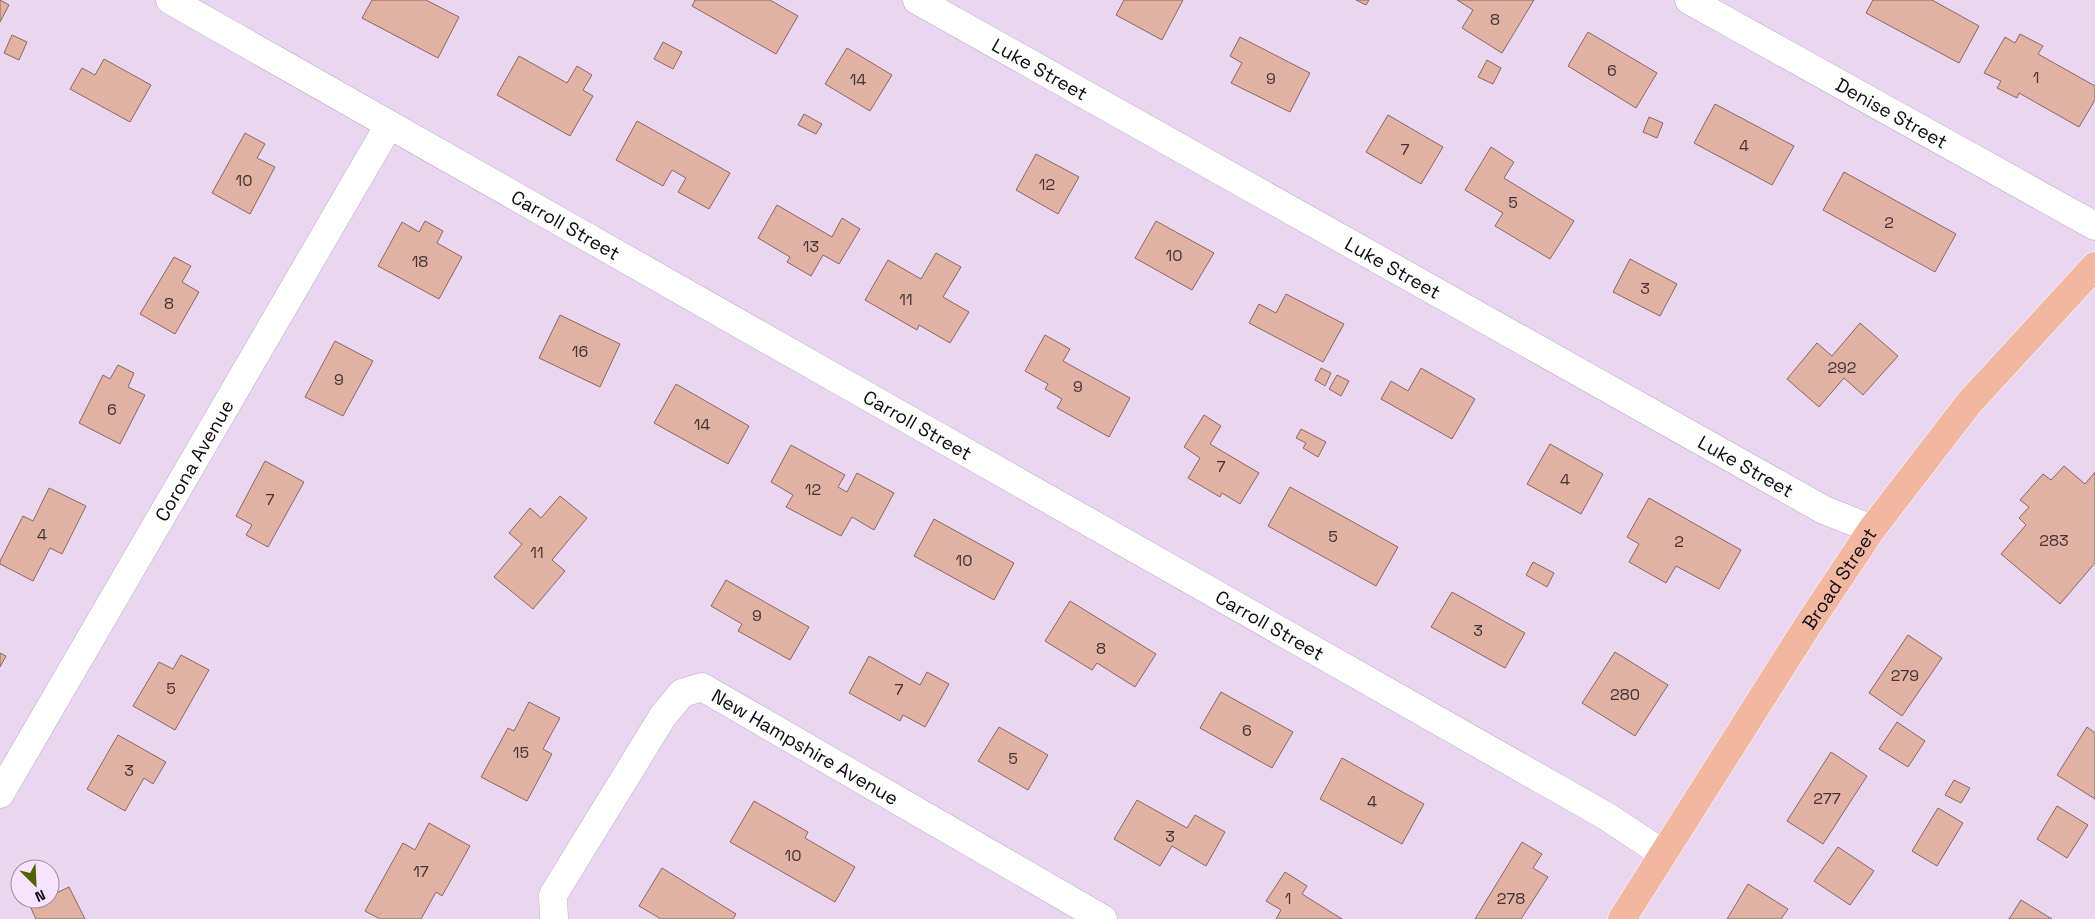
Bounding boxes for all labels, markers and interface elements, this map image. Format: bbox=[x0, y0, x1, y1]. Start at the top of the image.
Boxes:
house number: 8 bbox=[1490, 9, 1500, 30]
street label: Luke Street bbox=[988, 32, 1092, 106]
house number: 6 bbox=[1607, 60, 1617, 81]
house number: 1 bbox=[2033, 67, 2039, 88]
house number: 9 bbox=[1266, 68, 1276, 89]
house number: 14 bbox=[850, 69, 866, 90]
street label: Denise Street bbox=[1831, 72, 1952, 154]
house number: 4 bbox=[1739, 135, 1749, 156]
house number: 7 bbox=[1400, 139, 1410, 160]
house number: 10 bbox=[236, 170, 252, 191]
house number: 12 bbox=[1039, 174, 1055, 195]
street label: Carroll Street bbox=[507, 184, 624, 266]
house number: 5 bbox=[1508, 192, 1518, 213]
house number: 2 bbox=[1884, 212, 1894, 233]
street label: Luke Street bbox=[1341, 231, 1445, 304]
house number: 13 bbox=[803, 236, 819, 257]
house number: 10 bbox=[1166, 245, 1182, 266]
house number: 18 bbox=[412, 251, 428, 272]
house number: 3 bbox=[1640, 278, 1650, 299]
house number: 11 bbox=[899, 289, 913, 310]
house number: 8 bbox=[164, 293, 174, 314]
house number: 16 bbox=[572, 341, 588, 362]
house number: 292 bbox=[1827, 357, 1857, 378]
house number: 9 bbox=[334, 369, 344, 390]
house number: 9 bbox=[1073, 376, 1083, 397]
street label: Carroll Street bbox=[859, 384, 977, 466]
street label: Corona Avenue bbox=[149, 395, 239, 526]
house number: 6 bbox=[107, 399, 117, 420]
house number: 14 bbox=[694, 414, 710, 435]
street label: Luke Street bbox=[1694, 429, 1798, 503]
house number: 7 bbox=[1216, 456, 1226, 477]
house number: 4 bbox=[1560, 469, 1570, 490]
house number: 12 bbox=[805, 479, 821, 500]
house number: 7 bbox=[265, 489, 275, 510]
street label: Broad Street bbox=[1796, 523, 1882, 634]
house number: 4 bbox=[37, 524, 47, 545]
house number: 5 bbox=[1328, 526, 1338, 547]
house number: 283 bbox=[2039, 530, 2069, 551]
house number: 2 bbox=[1674, 531, 1684, 552]
house number: 11 bbox=[530, 542, 544, 563]
house number: 10 bbox=[956, 550, 972, 571]
street label: Carroll Street bbox=[1211, 584, 1329, 666]
house number: 9 bbox=[752, 605, 762, 626]
house number: 3 bbox=[1473, 620, 1483, 641]
house number: 8 bbox=[1096, 638, 1106, 659]
house number: 279 bbox=[1891, 665, 1919, 686]
house number: 5 bbox=[166, 678, 176, 699]
house number: 7 bbox=[894, 679, 904, 700]
street label: New Hampshire Avenue bbox=[707, 683, 903, 811]
house number: 280 bbox=[1610, 684, 1640, 705]
house number: 6 bbox=[1242, 720, 1252, 741]
house number: 15 bbox=[513, 742, 529, 763]
house number: 5 bbox=[1008, 748, 1018, 769]
house number: 3 bbox=[124, 760, 134, 781]
house number: 277 bbox=[1813, 788, 1841, 809]
house number: 4 bbox=[1367, 791, 1377, 812]
house number: 3 bbox=[1165, 826, 1175, 847]
house number: 10 bbox=[785, 845, 801, 866]
north arrow bbox=[10, 859, 60, 909]
house number: 17 bbox=[413, 861, 429, 882]
text: N bbox=[32, 886, 48, 906]
house number: 1 bbox=[1285, 888, 1291, 909]
house number: 278 bbox=[1497, 888, 1525, 909]

